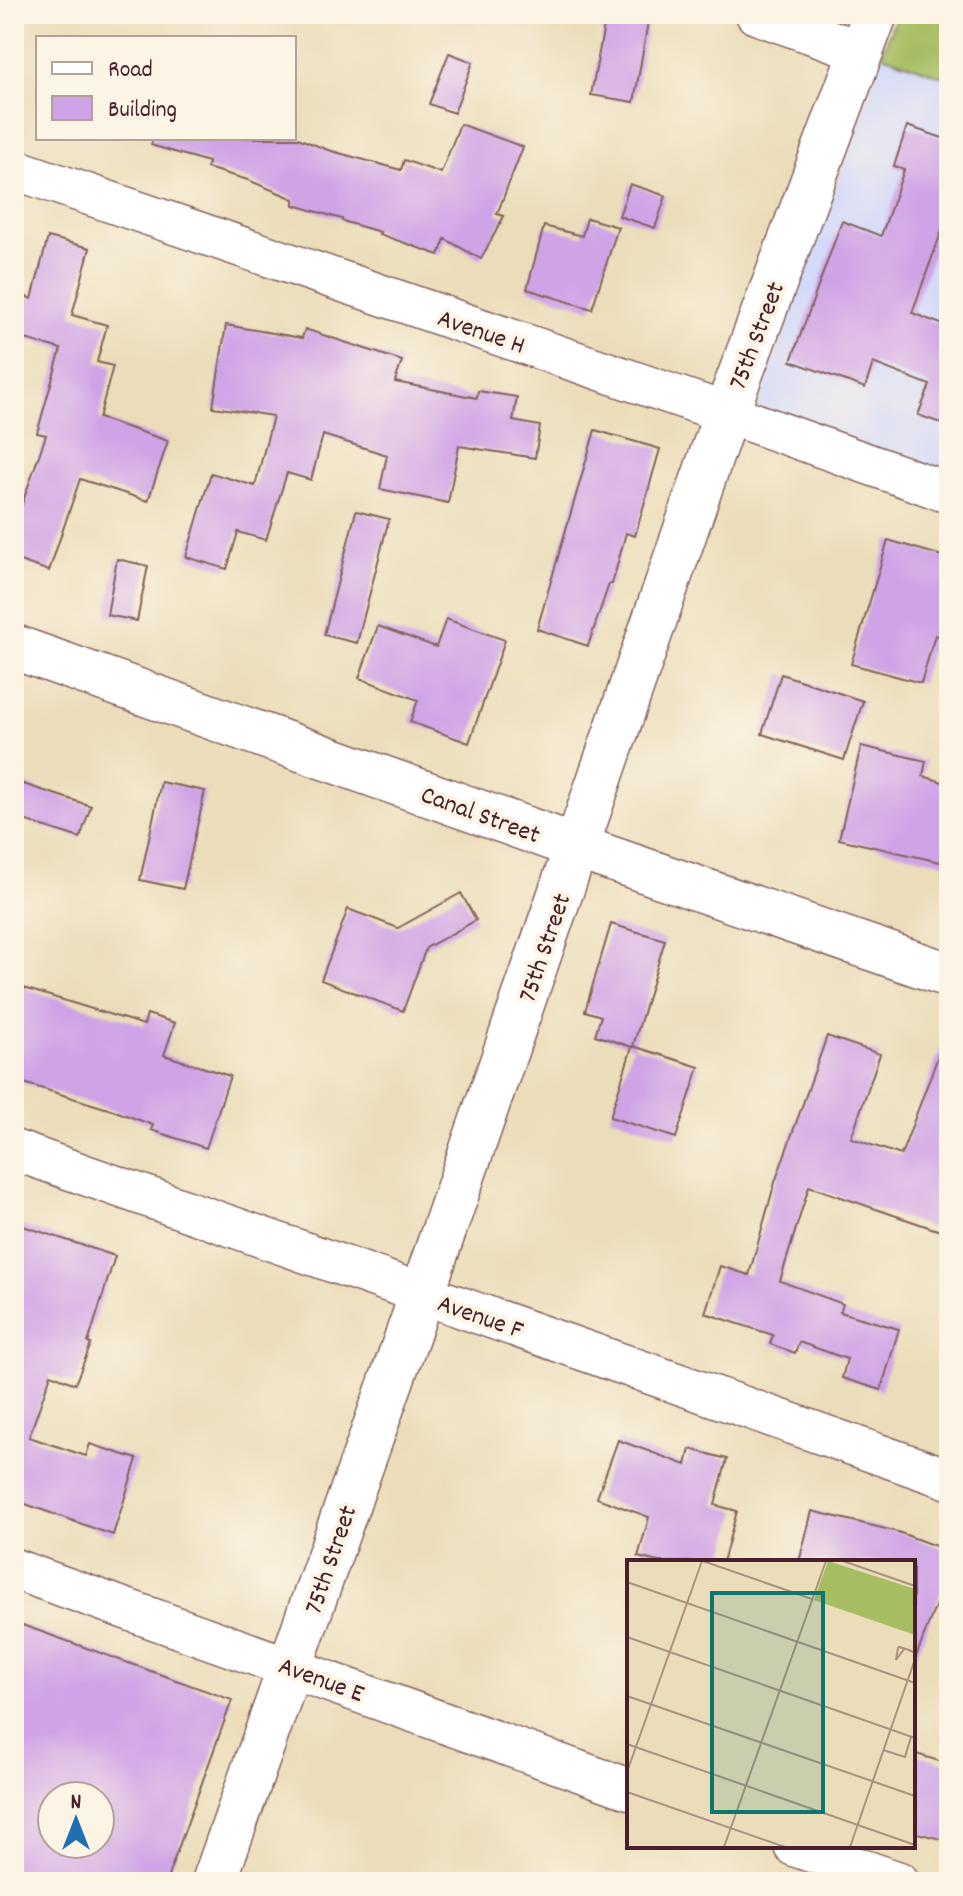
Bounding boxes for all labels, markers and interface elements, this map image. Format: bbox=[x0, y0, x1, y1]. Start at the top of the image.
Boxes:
legend bbox=[36, 36, 296, 140]
text: Road bbox=[108, 54, 153, 88]
text: Building bbox=[108, 94, 177, 128]
street label: 75th Street bbox=[721, 277, 796, 395]
street label: Avenue H bbox=[432, 301, 530, 366]
street label: Canal Street bbox=[415, 778, 545, 855]
street label: 75th Street bbox=[510, 888, 582, 1007]
street label: Avenue F bbox=[432, 1286, 528, 1350]
street label: 75th Street bbox=[296, 1500, 368, 1619]
inset map bbox=[627, 1560, 915, 1848]
street label: Avenue E bbox=[273, 1649, 369, 1714]
north arrow bbox=[36, 1780, 116, 1860]
text: N bbox=[71, 1788, 82, 1819]

